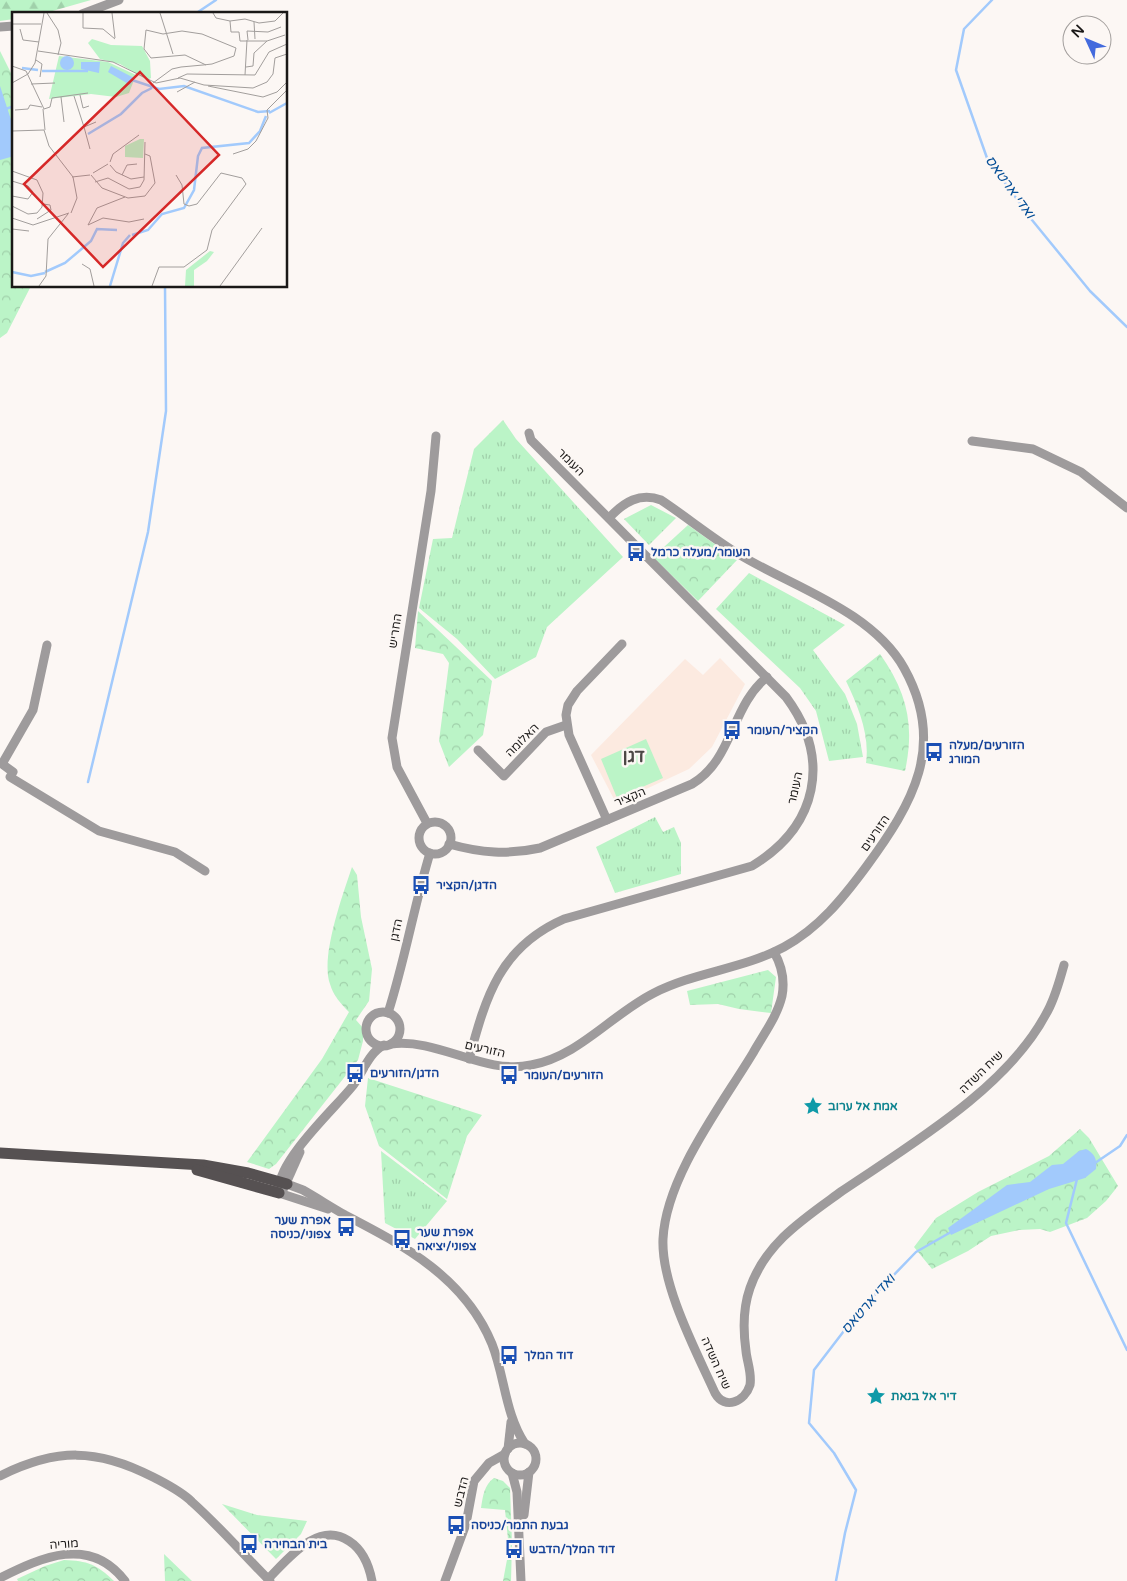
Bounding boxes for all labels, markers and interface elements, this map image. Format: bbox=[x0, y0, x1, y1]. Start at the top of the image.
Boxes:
inset map bbox=[12, 12, 288, 288]
north arrow bbox=[1062, 15, 1112, 65]
text: N bbox=[1068, 21, 1088, 41]
water label: ואדי ארטאס bbox=[981, 152, 1039, 223]
street label: העומר bbox=[554, 445, 588, 479]
bus stop icon: העומר/מעלה כרמל bbox=[625, 541, 647, 563]
place label: העומר/מעלה כרמל bbox=[651, 545, 750, 559]
street label: החריש bbox=[385, 612, 405, 650]
bus stop icon: הקציר/העומר bbox=[721, 719, 743, 741]
street label: האלומה bbox=[502, 720, 542, 760]
place label: הקציר/העומר bbox=[747, 723, 818, 737]
place label: הזורעים/מעלה המורג bbox=[948, 738, 1025, 766]
bus stop icon: הזורעים/מעלה המורג bbox=[923, 741, 945, 763]
district label: דגן bbox=[623, 745, 646, 767]
street label: העומר bbox=[784, 770, 806, 806]
street label: הקציר bbox=[612, 784, 648, 810]
street label: הזורעים bbox=[857, 812, 893, 854]
bus stop icon: הדגן/הקציר bbox=[410, 874, 432, 896]
place label: הדגן/הקציר bbox=[436, 878, 497, 892]
street label: הדגן bbox=[387, 917, 405, 943]
street label: הזורעים bbox=[463, 1038, 507, 1060]
street label: שיח השדה bbox=[956, 1048, 1006, 1096]
bus stop icon: הדגן/הזורעים bbox=[344, 1062, 366, 1084]
bus stop icon: הזורעים/העומר bbox=[498, 1064, 520, 1086]
place label: הדגן/הזורעים bbox=[370, 1066, 439, 1080]
place label: הזורעים/העומר bbox=[524, 1068, 604, 1082]
place icon: אמת אל ערוב bbox=[802, 1095, 824, 1117]
place label: אמת אל ערוב bbox=[828, 1099, 898, 1113]
place label: אפרת שער צפוני/כניסה bbox=[270, 1213, 332, 1241]
bus stop icon: אפרת שער צפוני/כניסה bbox=[335, 1216, 357, 1238]
place label: אפרת שער צפוני/יציאה bbox=[417, 1225, 477, 1253]
bus stop icon: אפרת שער צפוני/יציאה bbox=[391, 1228, 413, 1250]
water label: ואדי ארטאס bbox=[837, 1270, 899, 1337]
street label: שיח השדה bbox=[698, 1335, 734, 1391]
bus stop icon: דוד המלך bbox=[498, 1344, 520, 1366]
place label: דוד המלך bbox=[524, 1348, 574, 1362]
place icon: דיר אל בנאת bbox=[865, 1385, 887, 1407]
place label: דיר אל בנאת bbox=[891, 1389, 957, 1403]
street label: הדבש bbox=[450, 1475, 472, 1509]
bus stop icon: גבעת התמר/כניסה bbox=[445, 1514, 467, 1536]
place label: גבעת התמר/כניסה bbox=[471, 1518, 569, 1532]
bus stop icon: בית הבחירה bbox=[238, 1533, 260, 1555]
street label: מוריה bbox=[49, 1536, 79, 1552]
place label: בית הבחירה bbox=[264, 1537, 328, 1551]
bus stop icon: דוד המלך/הדבש bbox=[503, 1538, 525, 1560]
place label: דוד המלך/הדבש bbox=[529, 1542, 615, 1556]

